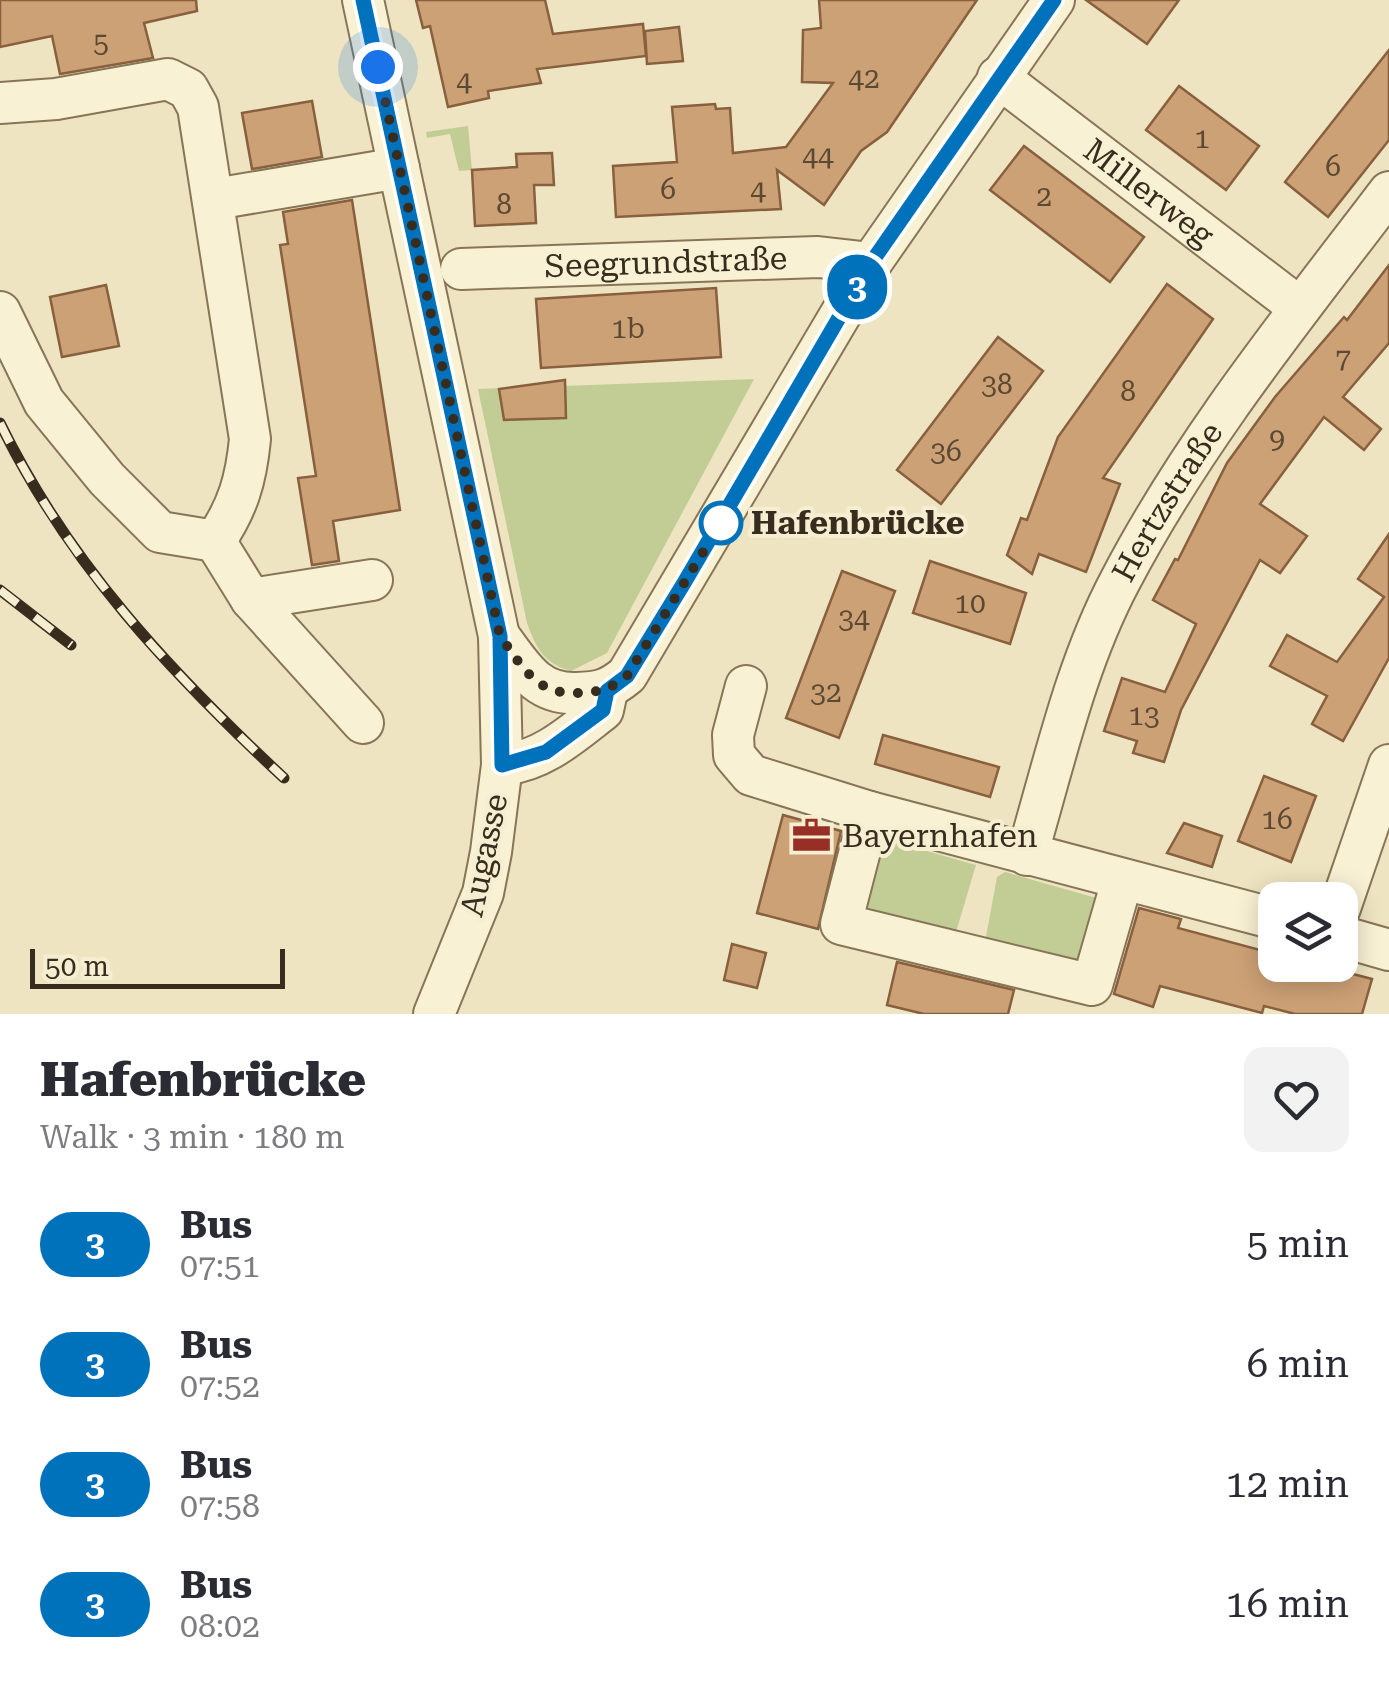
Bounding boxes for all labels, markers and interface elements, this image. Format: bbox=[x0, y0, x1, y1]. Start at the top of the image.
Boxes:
house number: 5 bbox=[93, 26, 109, 59]
your location bbox=[353, 42, 403, 92]
house number: 42 bbox=[848, 62, 880, 95]
house number: 4 bbox=[456, 65, 472, 98]
house number: 1 bbox=[1194, 122, 1210, 155]
street label: Millerweg bbox=[1076, 131, 1222, 255]
house number: 44 bbox=[802, 140, 834, 173]
house number: 6 bbox=[1325, 150, 1341, 183]
house number: 6 bbox=[660, 173, 676, 206]
house number: 4 bbox=[750, 174, 766, 207]
house number: 2 bbox=[1036, 180, 1052, 213]
house number: 8 bbox=[496, 188, 512, 221]
street label: Seegrundstraße bbox=[544, 239, 788, 285]
line badge: 3 bbox=[824, 254, 890, 320]
text: 3 bbox=[847, 267, 867, 308]
house number: 1b bbox=[611, 312, 645, 345]
house number: 7 bbox=[1335, 342, 1351, 375]
house number: 38 bbox=[981, 368, 1013, 401]
house number: 8 bbox=[1120, 375, 1136, 408]
street label: Hertzstraße bbox=[1104, 415, 1230, 588]
house number: 9 bbox=[1269, 422, 1285, 455]
house number: 36 bbox=[930, 435, 962, 468]
marker: Hafenbrücke bbox=[700, 502, 742, 544]
place label: Hafenbrücke bbox=[751, 504, 965, 542]
house number: 10 bbox=[954, 587, 986, 620]
house number: 34 bbox=[838, 602, 870, 635]
house number: 32 bbox=[810, 676, 842, 709]
house number: 13 bbox=[1128, 699, 1160, 732]
street label: Augasse bbox=[452, 790, 516, 920]
house number: 16 bbox=[1261, 803, 1293, 836]
office icon: Bayernhafen bbox=[791, 815, 833, 857]
place label: Bayernhafen bbox=[842, 817, 1038, 855]
map controls bbox=[1258, 882, 1358, 982]
button: layers bbox=[1258, 882, 1358, 982]
scale bar bbox=[30, 944, 285, 988]
text: 50 m bbox=[45, 950, 109, 983]
button: heart bbox=[1244, 1047, 1349, 1152]
text: Hafenbrücke bbox=[40, 1052, 366, 1108]
text: Walk · 3 min · 180 m bbox=[40, 1118, 344, 1156]
text: Bus bbox=[180, 1203, 252, 1247]
text: 5 min bbox=[1247, 1222, 1349, 1266]
text: 3 bbox=[85, 1224, 105, 1265]
text: 07:51 bbox=[180, 1247, 260, 1285]
text: Bus bbox=[180, 1323, 252, 1367]
text: 6 min bbox=[1247, 1342, 1349, 1386]
text: 3 bbox=[85, 1344, 105, 1385]
text: 07:52 bbox=[180, 1367, 260, 1405]
text: Bus bbox=[180, 1443, 252, 1487]
text: 12 min bbox=[1226, 1462, 1349, 1506]
text: 3 bbox=[85, 1464, 105, 1505]
text: 07:58 bbox=[180, 1487, 260, 1525]
text: Bus bbox=[180, 1563, 252, 1607]
text: 16 min bbox=[1226, 1582, 1349, 1626]
text: 3 bbox=[85, 1584, 105, 1625]
text: 08:02 bbox=[180, 1607, 260, 1645]

